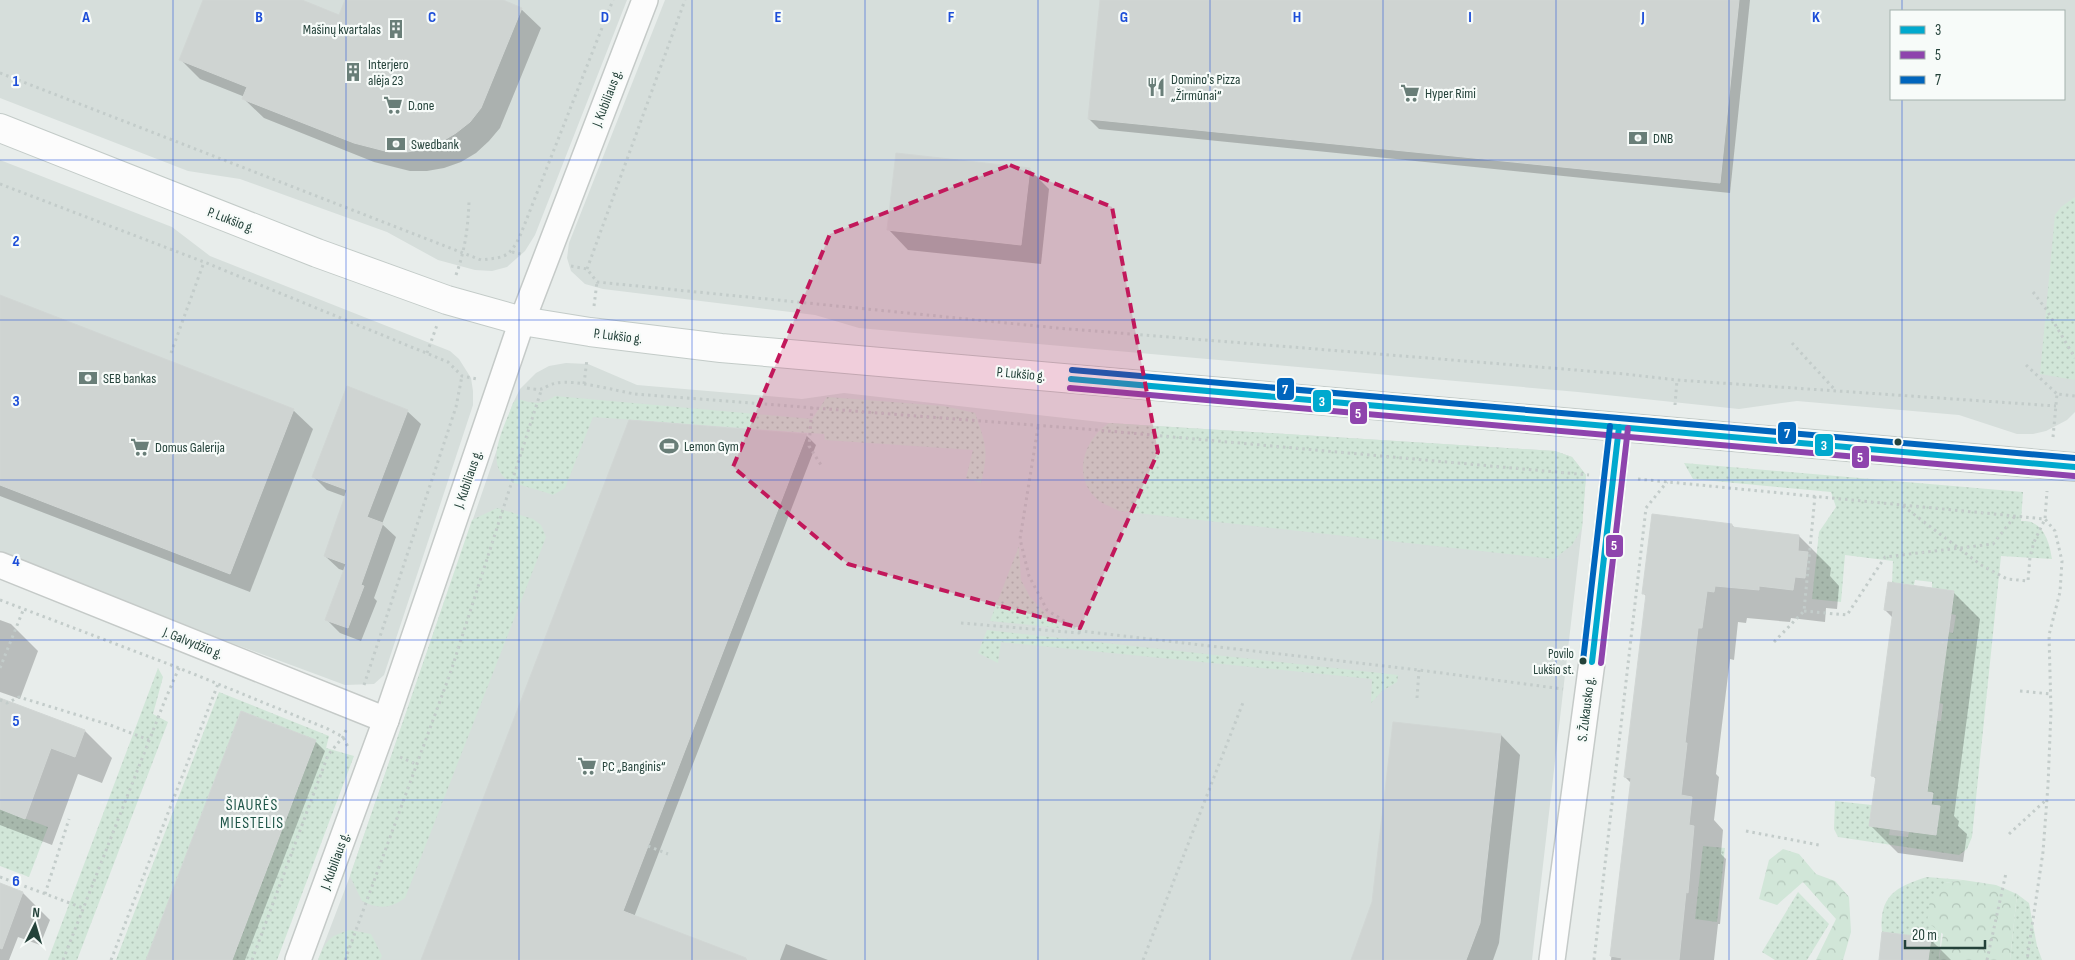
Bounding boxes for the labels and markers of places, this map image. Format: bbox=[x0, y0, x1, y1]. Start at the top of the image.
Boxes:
building icon: Mašinų kvartalas bbox=[385, 18, 407, 40]
place label: Mašinų kvartalas bbox=[303, 21, 381, 38]
place label: Interjero alėja 23 bbox=[368, 56, 409, 89]
building icon: Interjero alėja 23 bbox=[342, 61, 364, 83]
place label: Domino's Pizza „Žirmūnai“ bbox=[1171, 71, 1241, 104]
restaurant icon: Domino's Pizza „Žirmūnai“ bbox=[1145, 76, 1167, 98]
supermarket icon: Hyper Rimi bbox=[1399, 82, 1421, 104]
place label: Hyper Rimi bbox=[1425, 85, 1476, 102]
supermarket icon: D.one bbox=[382, 94, 404, 116]
place label: D.one bbox=[408, 97, 435, 114]
bank icon: DNB bbox=[1627, 127, 1649, 149]
place label: DNB bbox=[1653, 130, 1673, 147]
bank icon: Swedbank bbox=[385, 133, 407, 155]
place label: Swedbank bbox=[411, 136, 459, 153]
bank icon: SEB bankas bbox=[77, 367, 99, 389]
place label: SEB bankas bbox=[103, 370, 156, 387]
sports icon: Lemon Gym bbox=[658, 435, 680, 457]
supermarket icon: Domus Galerija bbox=[129, 436, 151, 458]
unlabelled marker bbox=[1893, 437, 1903, 447]
place label: Lemon Gym bbox=[684, 438, 739, 455]
place label: Domus Galerija bbox=[155, 439, 225, 456]
place label: Povilo Lukšio st. bbox=[1533, 646, 1574, 678]
marker: Povilo Lukšio st. bbox=[1578, 656, 1588, 666]
supermarket icon: PC „Banginis“ bbox=[576, 755, 598, 777]
place label: PC „Banginis“ bbox=[602, 758, 666, 775]

